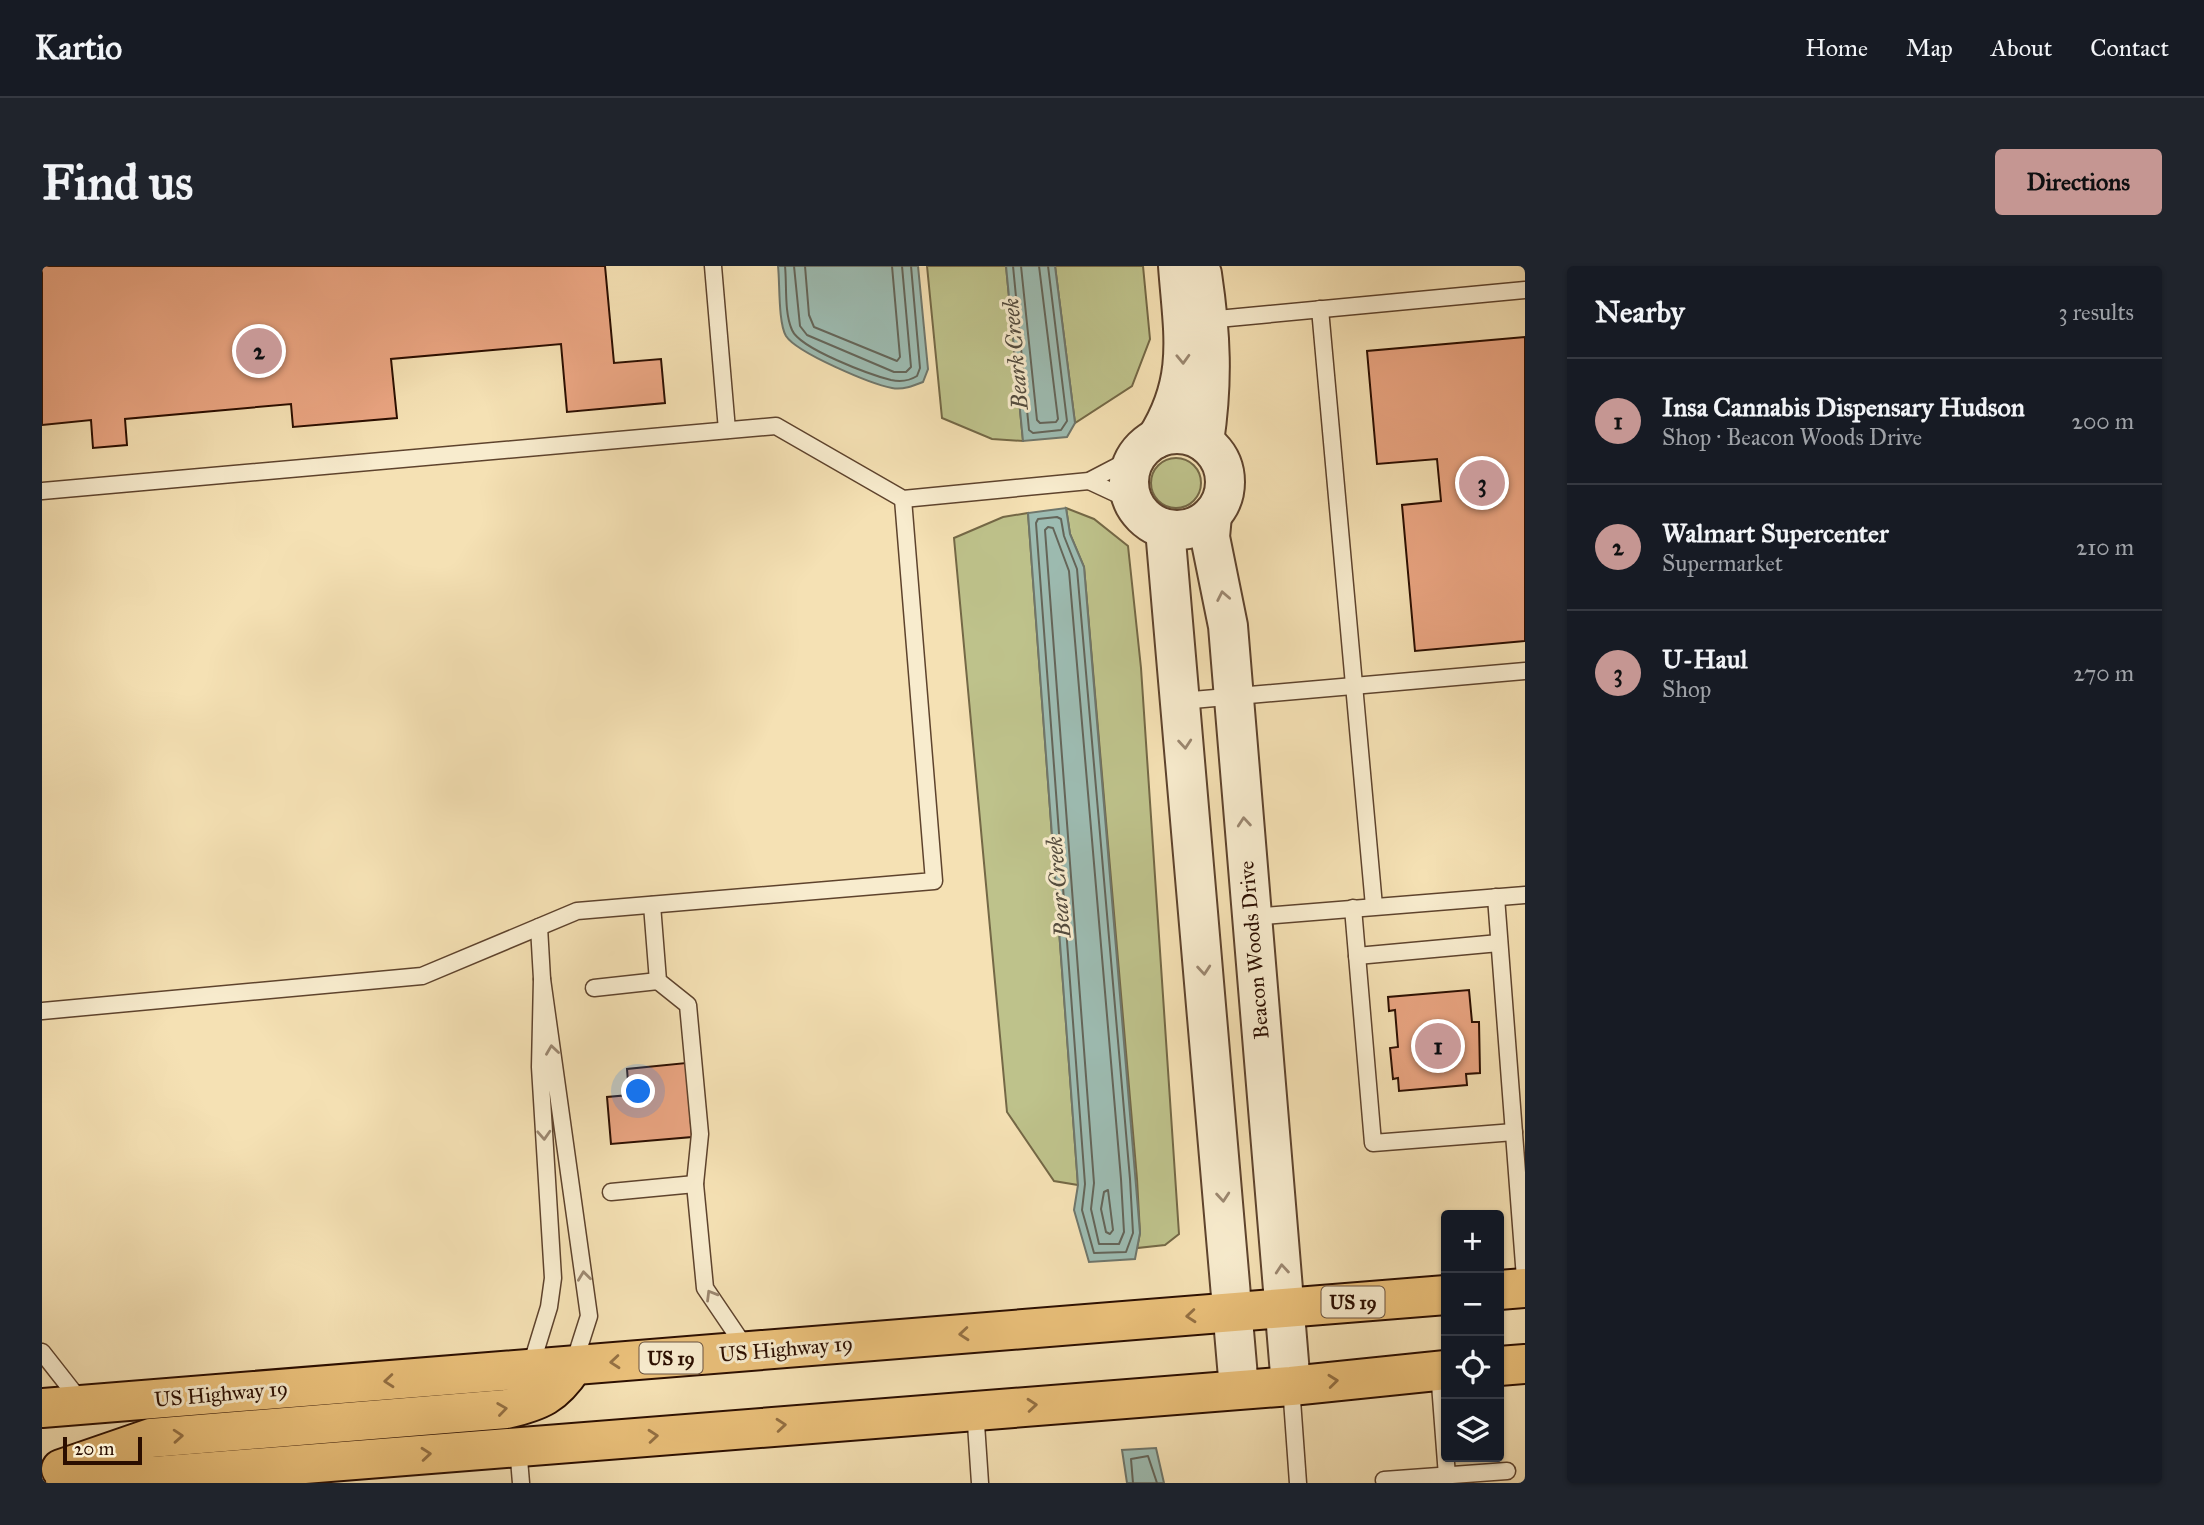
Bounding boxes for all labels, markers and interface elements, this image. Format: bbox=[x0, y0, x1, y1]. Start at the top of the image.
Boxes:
text: Kartio bbox=[35, 28, 122, 68]
text: Home bbox=[1805, 33, 1868, 63]
text: Map bbox=[1906, 33, 1953, 63]
text: About bbox=[1991, 33, 2052, 63]
text: Contact bbox=[2090, 33, 2169, 63]
button: Directions bbox=[1995, 149, 2162, 215]
text: Find us bbox=[42, 153, 193, 212]
text: Nearby bbox=[1595, 294, 1685, 330]
water label: Beark Creek bbox=[996, 297, 1034, 412]
text: 3 results bbox=[2058, 298, 2134, 326]
pin: 2 bbox=[236, 325, 282, 377]
one-way arrow bbox=[1176, 353, 1191, 364]
text: Insa Cannabis Dispensary Hudson bbox=[1662, 391, 2025, 423]
text: 1 bbox=[1613, 407, 1623, 435]
text: 200 m bbox=[2072, 407, 2134, 435]
text: Shop · Beacon Woods Drive bbox=[1662, 423, 1922, 451]
pin: 3 bbox=[1459, 457, 1505, 509]
text: Walmart Supercenter bbox=[1662, 517, 1889, 549]
text: 2 bbox=[1612, 533, 1624, 561]
text: 210 m bbox=[2076, 533, 2134, 561]
text: Supermarket bbox=[1662, 549, 1783, 577]
one-way arrow bbox=[1216, 590, 1231, 602]
text: U-Haul bbox=[1662, 643, 1748, 675]
text: 3 bbox=[1613, 659, 1623, 687]
text: 270 m bbox=[2073, 659, 2134, 687]
text: Shop bbox=[1662, 675, 1711, 703]
one-way arrow bbox=[1177, 739, 1192, 750]
one-way arrow bbox=[1237, 816, 1252, 827]
water label: Bear Creek bbox=[1040, 835, 1076, 940]
street label: Beacon Woods Drive bbox=[1233, 860, 1275, 1040]
one-way arrow bbox=[1196, 965, 1211, 976]
pin: 1 bbox=[1415, 1020, 1461, 1072]
one-way arrow bbox=[545, 1045, 560, 1056]
your location bbox=[621, 1074, 655, 1108]
one-way arrow bbox=[536, 1130, 551, 1141]
one-way arrow bbox=[1216, 1191, 1231, 1203]
map controls bbox=[1441, 1210, 1504, 1462]
button: + bbox=[1441, 1210, 1504, 1273]
one-way arrow bbox=[1275, 1263, 1290, 1274]
one-way arrow bbox=[577, 1270, 592, 1282]
button: − bbox=[1441, 1273, 1504, 1336]
road number: US 19 bbox=[1322, 1286, 1384, 1318]
one-way arrow bbox=[706, 1290, 719, 1303]
one-way arrow bbox=[1185, 1308, 1196, 1323]
one-way arrow bbox=[958, 1326, 969, 1341]
street label: US Highway 19 bbox=[718, 1330, 854, 1368]
button: locate bbox=[1441, 1336, 1504, 1399]
road number: US 19 bbox=[640, 1342, 702, 1374]
one-way arrow bbox=[610, 1354, 621, 1369]
one-way arrow bbox=[383, 1373, 394, 1388]
one-way arrow bbox=[1327, 1374, 1339, 1389]
street label: US Highway 19 bbox=[153, 1375, 289, 1413]
one-way arrow bbox=[1027, 1398, 1038, 1413]
button: layers bbox=[1441, 1399, 1504, 1462]
one-way arrow bbox=[496, 1402, 508, 1417]
one-way arrow bbox=[776, 1418, 787, 1433]
one-way arrow bbox=[647, 1428, 658, 1443]
one-way arrow bbox=[172, 1429, 183, 1444]
scale bar bbox=[63, 1434, 142, 1466]
text: 20 m bbox=[74, 1437, 115, 1460]
one-way arrow bbox=[421, 1447, 432, 1462]

